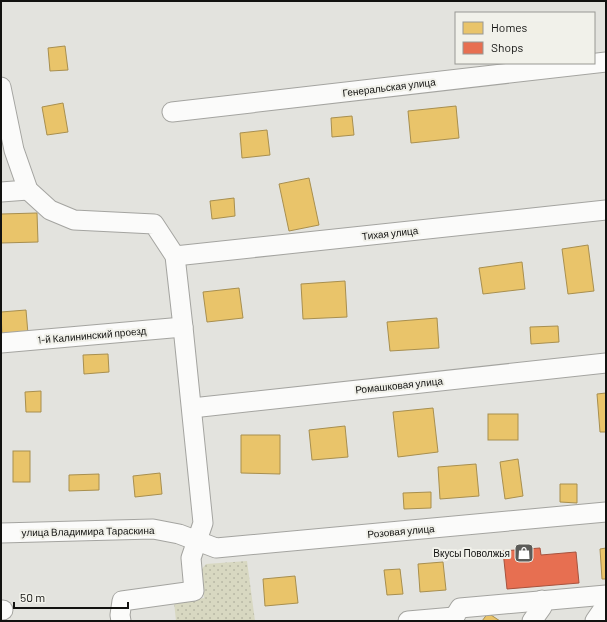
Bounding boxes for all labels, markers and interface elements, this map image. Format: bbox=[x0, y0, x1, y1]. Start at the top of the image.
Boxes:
legend bbox=[455, 12, 595, 64]
text: Homes bbox=[491, 20, 528, 34]
text: Shops bbox=[491, 40, 524, 54]
street label: Генеральская улица bbox=[342, 75, 437, 99]
street label: Тихая улица bbox=[361, 224, 419, 242]
street label: 1-й Калининский проезд bbox=[37, 324, 147, 346]
street label: Ромашковая улица bbox=[355, 374, 444, 396]
street label: Розовая улица bbox=[367, 522, 436, 540]
street label: улица Владимира Тараскина bbox=[21, 524, 155, 538]
shop icon: Вкусы Поволжья bbox=[513, 542, 535, 564]
place label: Вкусы Поволжья bbox=[433, 547, 510, 559]
scale bar bbox=[14, 584, 128, 610]
text: 50 m bbox=[20, 590, 45, 604]

